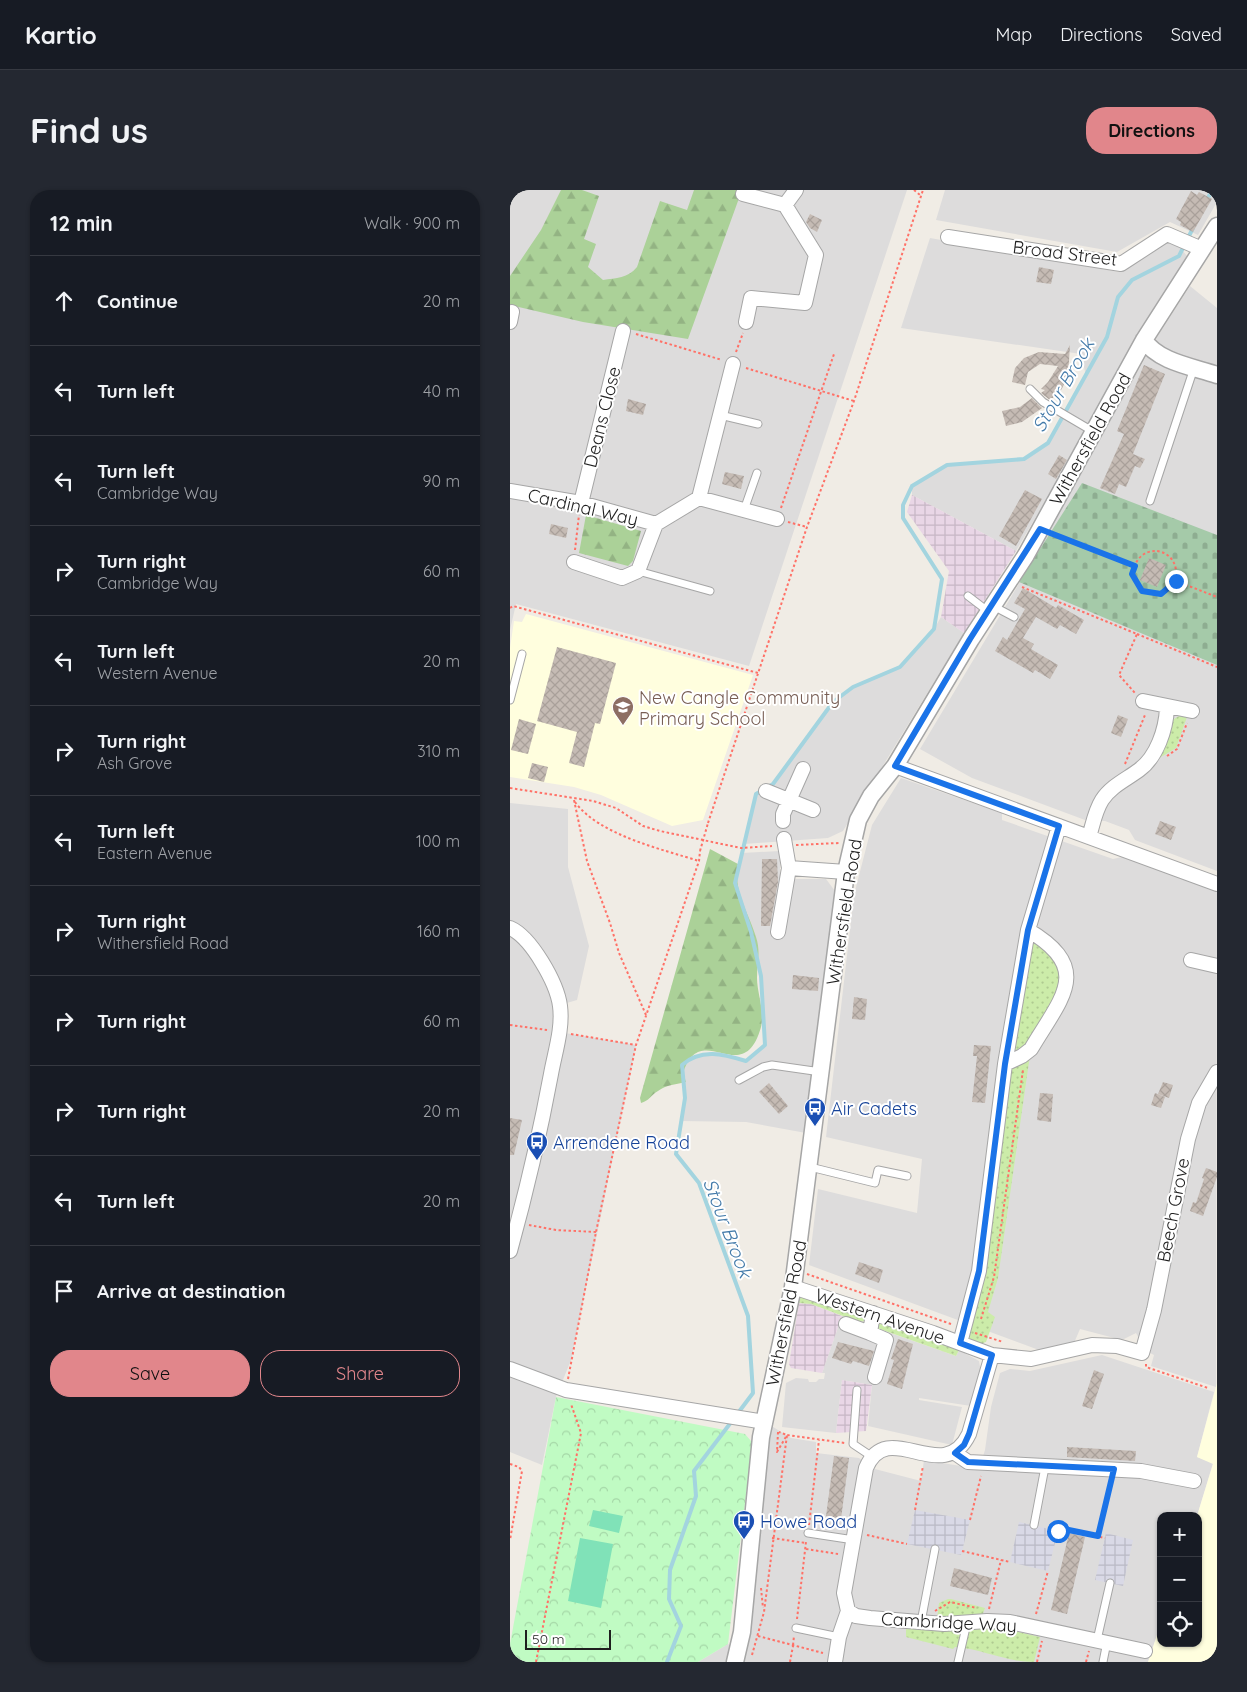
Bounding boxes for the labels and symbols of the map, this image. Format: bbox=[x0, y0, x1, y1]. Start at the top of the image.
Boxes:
street label: Broad Street bbox=[1011, 235, 1119, 271]
water label: Stour Brook bbox=[1027, 332, 1100, 436]
street label: Deans Close bbox=[578, 364, 626, 470]
street label: Withersfield Road bbox=[1044, 369, 1136, 509]
street label: Cardinal Way bbox=[526, 483, 640, 531]
route end bbox=[1165, 570, 1188, 593]
place label: New Cangle Community Primary School bbox=[639, 686, 840, 730]
school or university icon: New Cangle Community Primary School bbox=[611, 695, 635, 726]
street label: Withersfield Road bbox=[821, 837, 867, 987]
bus stop icon: Air Cadets bbox=[803, 1096, 827, 1127]
place label: Air Cadets bbox=[831, 1097, 917, 1120]
bus stop icon: Arrendene Road bbox=[525, 1130, 549, 1161]
place label: Arrendene Road bbox=[553, 1131, 690, 1154]
street label: Beech Grove bbox=[1152, 1156, 1194, 1264]
water label: Stour Brook bbox=[698, 1175, 759, 1283]
street label: Withersfield Road bbox=[761, 1238, 811, 1388]
street label: Western Avenue bbox=[812, 1283, 948, 1349]
bus stop icon: Howe Road bbox=[732, 1509, 756, 1540]
place label: Howe Road bbox=[760, 1510, 857, 1533]
route start bbox=[1047, 1520, 1070, 1543]
street label: Cambridge Way bbox=[880, 1607, 1018, 1637]
scale bar bbox=[525, 1627, 611, 1650]

